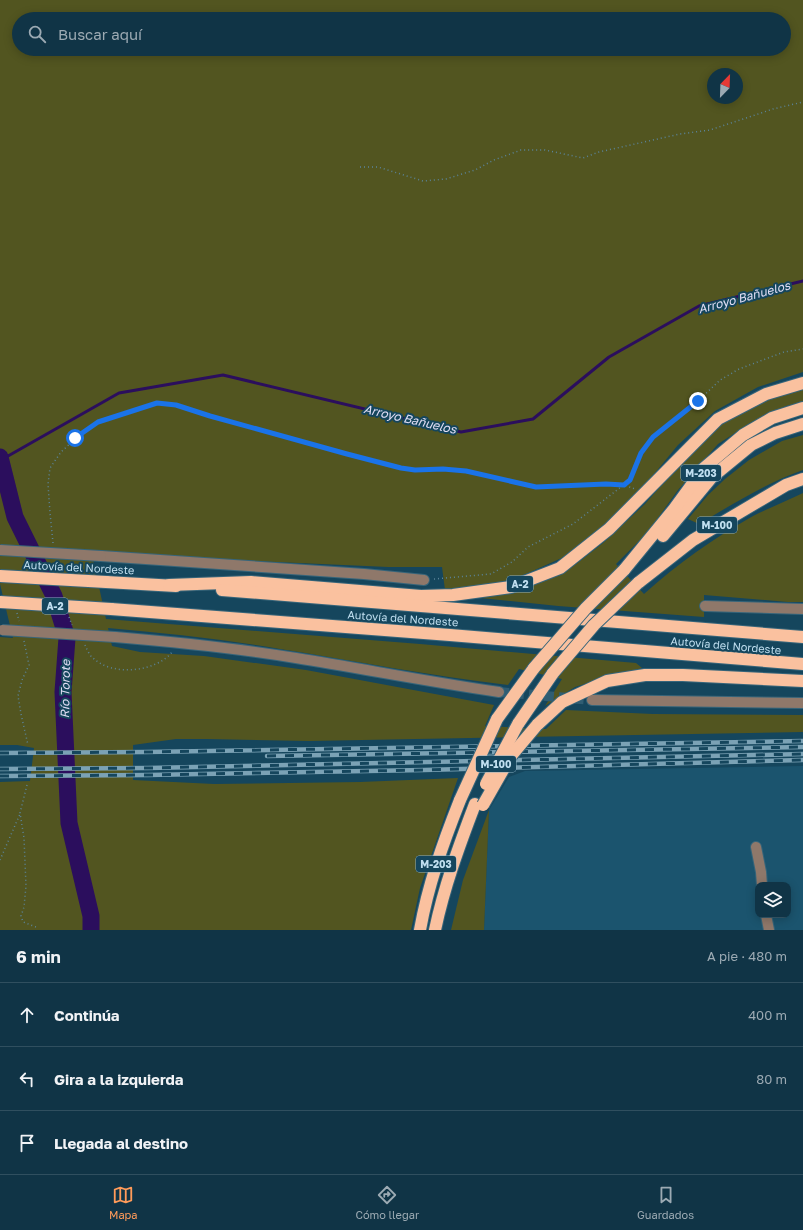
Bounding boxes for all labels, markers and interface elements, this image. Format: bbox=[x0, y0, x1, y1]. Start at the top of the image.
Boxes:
search box bbox=[12, 12, 791, 56]
icon: search bbox=[26, 23, 48, 45]
text: Buscar aquí bbox=[58, 25, 142, 43]
north arrow bbox=[707, 68, 743, 104]
water label: Arroyo Bañuelos bbox=[696, 277, 792, 316]
route end bbox=[689, 392, 707, 410]
water label: Arroyo Bañuelos bbox=[362, 401, 458, 437]
route start bbox=[66, 429, 84, 447]
road number: M-203 bbox=[681, 465, 721, 481]
road number: M-100 bbox=[697, 517, 737, 533]
street label: Autovía del Nordeste bbox=[23, 558, 135, 576]
road number: A-2 bbox=[507, 576, 533, 592]
road number: A-2 bbox=[42, 598, 68, 614]
street label: Autovía del Nordeste bbox=[347, 608, 459, 628]
street label: Autovía del Nordeste bbox=[670, 634, 782, 656]
water label: Río Torote bbox=[57, 659, 73, 718]
road number: M-100 bbox=[476, 756, 516, 772]
road number: M-203 bbox=[416, 856, 456, 872]
map controls bbox=[755, 882, 791, 918]
button: layers bbox=[755, 882, 791, 918]
text: 6 min bbox=[16, 946, 61, 967]
text: A pie · 480 m bbox=[707, 948, 787, 964]
icon: ahead bbox=[16, 1004, 38, 1026]
text: Continúa bbox=[54, 1006, 120, 1024]
text: 400 m bbox=[748, 1007, 787, 1023]
icon: left bbox=[16, 1068, 38, 1090]
text: Gira a la izquierda bbox=[54, 1070, 184, 1088]
text: 80 m bbox=[756, 1071, 787, 1087]
icon: arrive bbox=[16, 1132, 38, 1154]
text: Llegada al destino bbox=[54, 1134, 188, 1152]
tab: Mapa bbox=[109, 1184, 138, 1221]
tab: Cómo llegar bbox=[355, 1184, 419, 1221]
tab: Guardados bbox=[637, 1184, 694, 1221]

